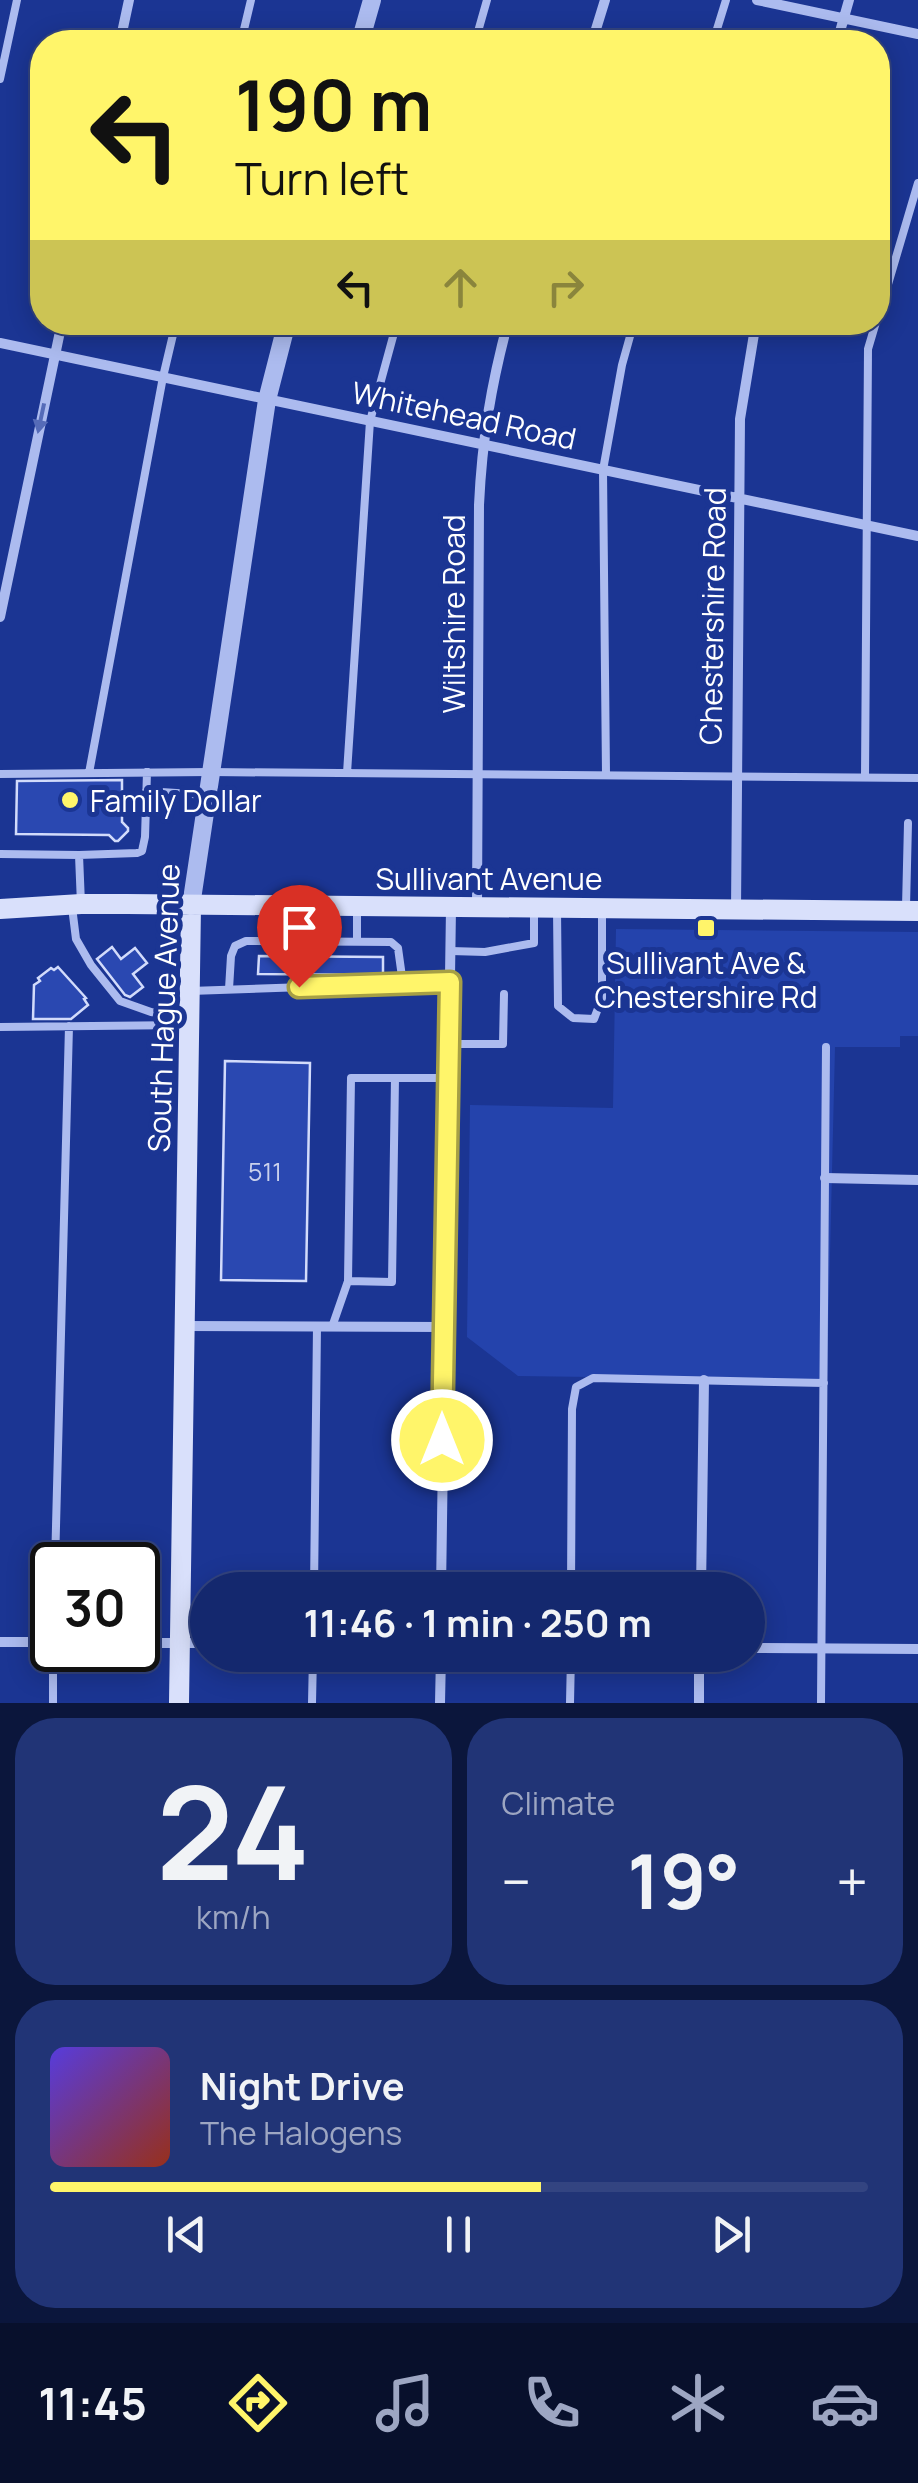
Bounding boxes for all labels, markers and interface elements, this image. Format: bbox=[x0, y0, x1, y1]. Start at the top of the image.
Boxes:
text: 190 m bbox=[235, 56, 432, 152]
icon: left bbox=[70, 70, 200, 200]
text: Turn left bbox=[235, 147, 409, 209]
icon: left bbox=[328, 260, 383, 315]
icon: ahead bbox=[433, 260, 488, 315]
icon: right bbox=[538, 260, 593, 315]
street label: Whitehead Road bbox=[348, 371, 580, 459]
one-way arrow bbox=[33, 403, 49, 434]
street label: Chestershire Road bbox=[689, 487, 735, 745]
street label: Wiltshire Road bbox=[433, 514, 474, 714]
place label: Family Dollar bbox=[90, 780, 262, 821]
marker: Family Dollar bbox=[59, 789, 81, 811]
street label: Sullivant Avenue bbox=[376, 858, 602, 899]
street label: South Hague Avenue bbox=[137, 863, 189, 1153]
pin bbox=[257, 885, 342, 988]
icon: arrive bbox=[272, 900, 327, 955]
marker: Sullivant Ave & Chestershire Rd bbox=[695, 917, 717, 939]
place label: Sullivant Ave & Chestershire Rd bbox=[594, 942, 818, 1017]
house number: 511 bbox=[248, 1154, 282, 1189]
position arrow bbox=[390, 1388, 494, 1492]
speed limit sign: 30 bbox=[30, 1542, 160, 1672]
text: 11:46 · 1 min · 250 m bbox=[303, 1596, 652, 1648]
text: 24 bbox=[156, 1741, 310, 1919]
text: Climate bbox=[502, 1781, 615, 1825]
text: 19° bbox=[627, 1829, 740, 1932]
text: − bbox=[502, 1843, 531, 1919]
text: + bbox=[836, 1843, 868, 1919]
text: km/h bbox=[196, 1895, 270, 1939]
text: Night Drive bbox=[200, 2059, 405, 2111]
text: The Halogens bbox=[200, 2111, 402, 2155]
icon: previous bbox=[159, 2207, 214, 2262]
icon: pause bbox=[431, 2207, 486, 2262]
icon: next bbox=[704, 2207, 759, 2262]
icon: directions bbox=[223, 2368, 293, 2438]
icon: music bbox=[370, 2368, 440, 2438]
icon: phone bbox=[517, 2368, 587, 2438]
icon: climate bbox=[663, 2368, 733, 2438]
icon: car bbox=[810, 2368, 880, 2438]
text: 11:45 bbox=[38, 2372, 147, 2434]

